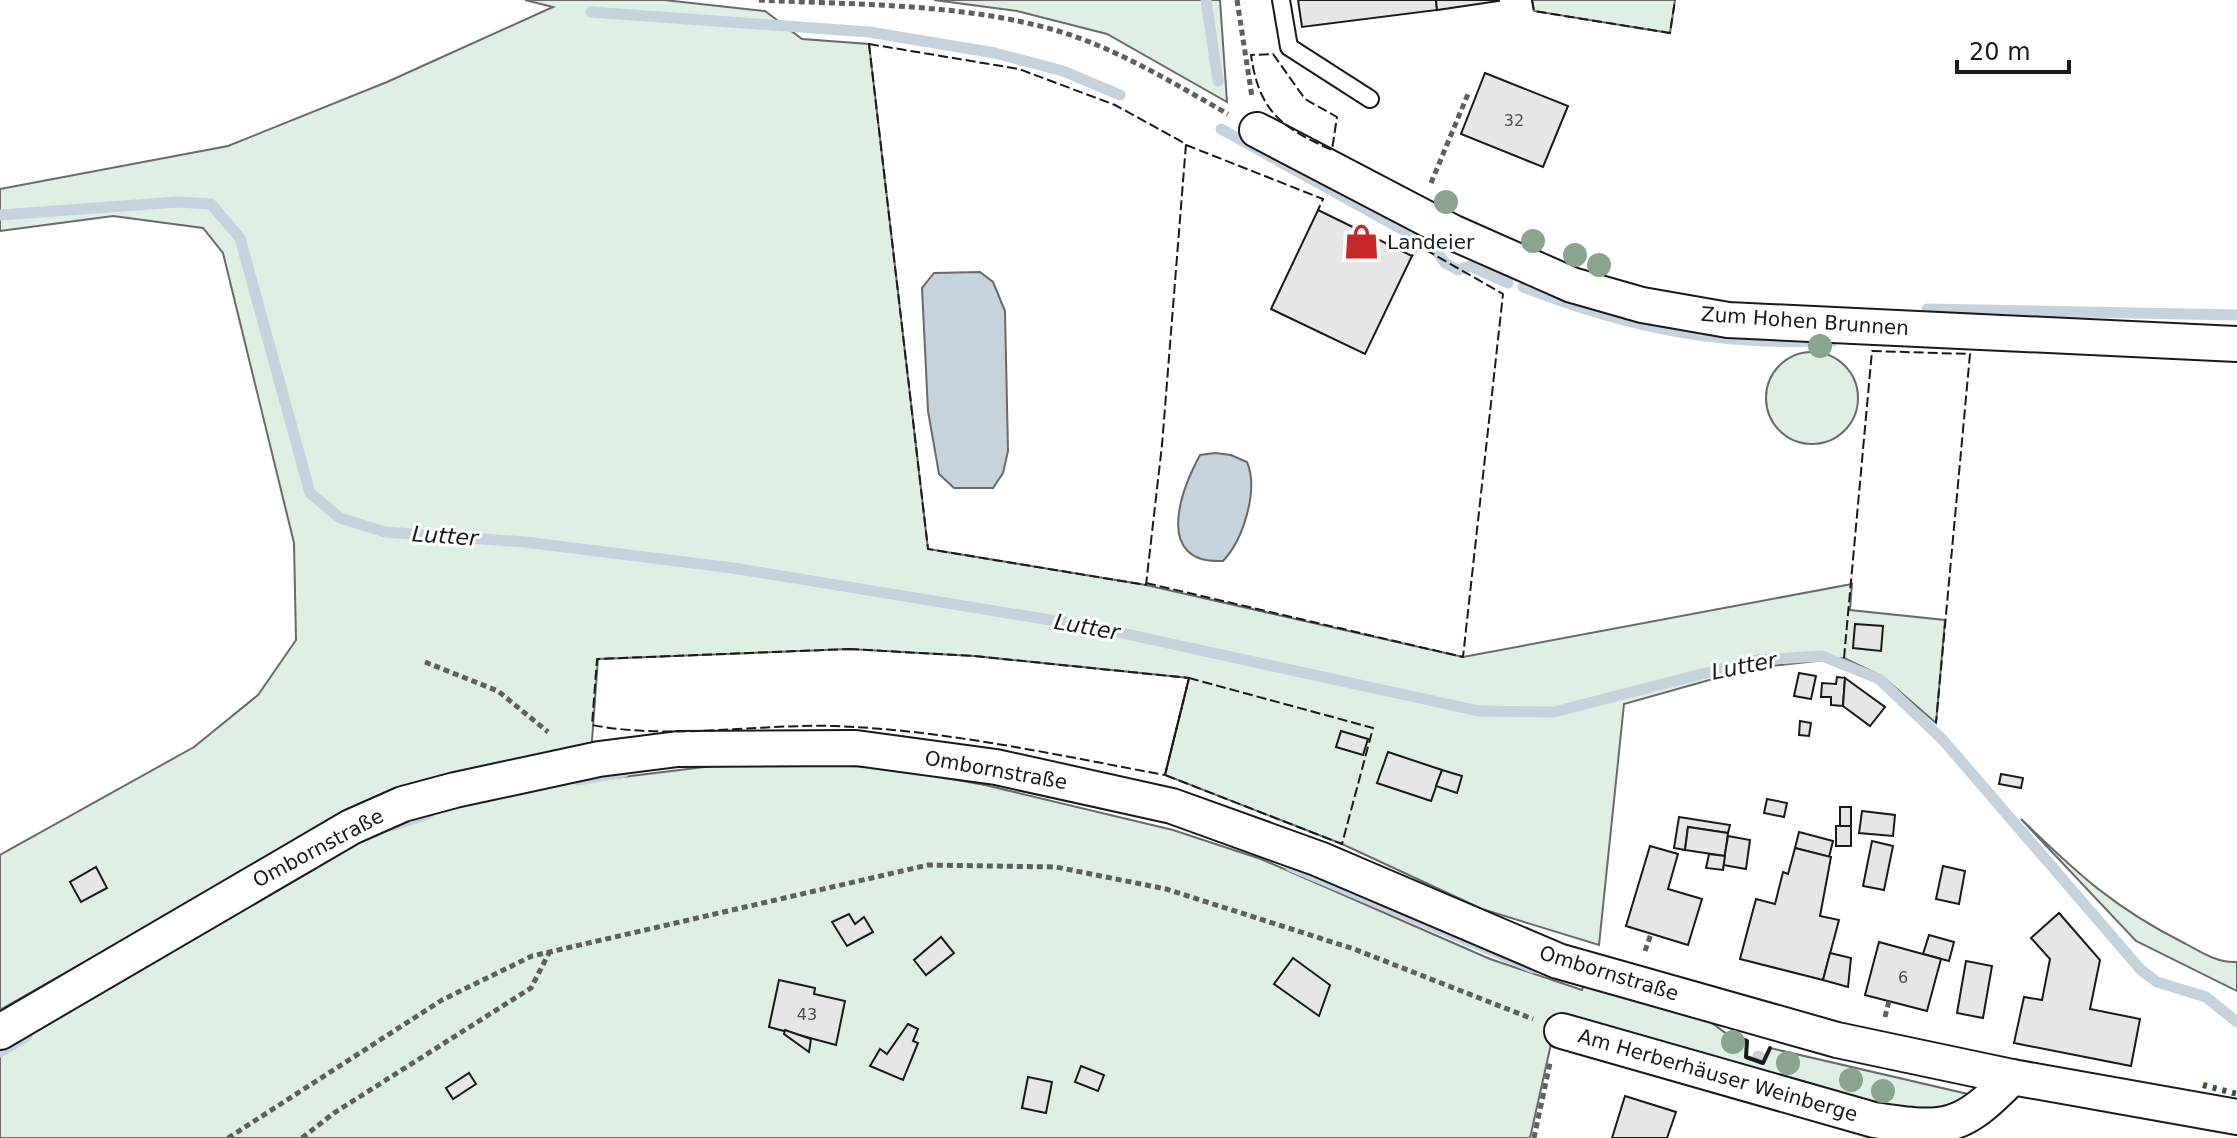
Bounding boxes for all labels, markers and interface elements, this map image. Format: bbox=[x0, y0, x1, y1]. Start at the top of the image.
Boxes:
scale bar bbox=[1957, 24, 2069, 74]
text: 20 m bbox=[1969, 38, 2031, 66]
house number: 32 bbox=[1504, 111, 1524, 130]
shop icon: Landeier bbox=[1342, 223, 1380, 261]
place label: Landeier bbox=[1387, 230, 1475, 254]
street label: Zum Hohen Brunnen bbox=[1700, 302, 1910, 340]
water label: Lutter bbox=[411, 521, 481, 551]
water label: Lutter bbox=[1052, 609, 1124, 645]
water label: Lutter bbox=[1709, 647, 1781, 685]
street label: Ombornstraße bbox=[923, 746, 1069, 794]
street label: Ombornstraße bbox=[249, 804, 387, 892]
street label: Ombornstraße bbox=[1536, 940, 1682, 1006]
house number: 6 bbox=[1898, 968, 1908, 987]
house number: 43 bbox=[797, 1005, 817, 1024]
street label: Am Herberhäuser Weinberge bbox=[1575, 1024, 1861, 1126]

